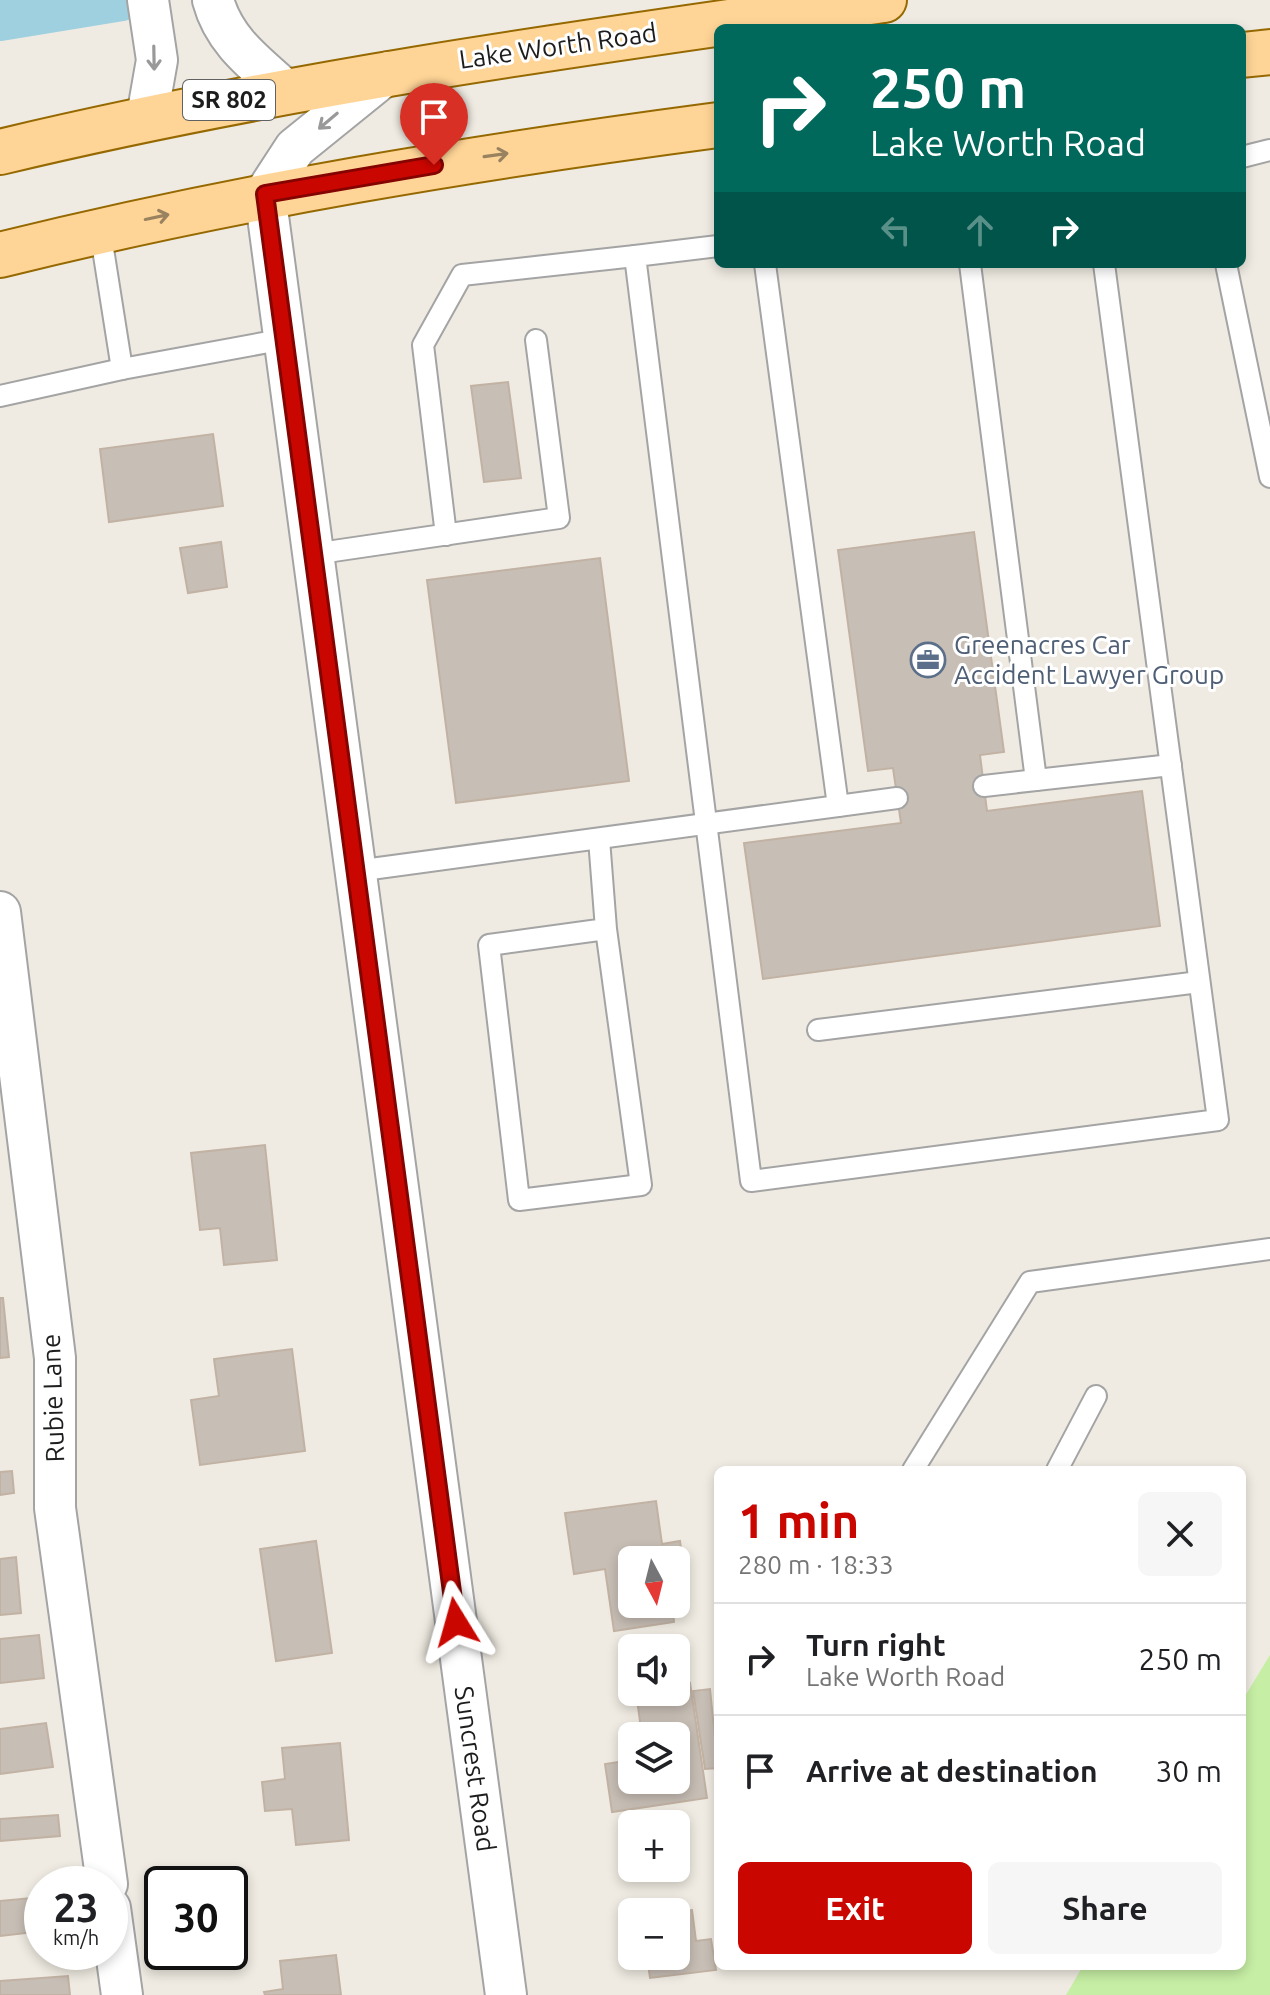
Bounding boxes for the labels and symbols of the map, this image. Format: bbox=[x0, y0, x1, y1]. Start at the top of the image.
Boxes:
street label: Lake Worth Road bbox=[457, 17, 659, 74]
one-way arrow bbox=[147, 45, 162, 71]
road number: SR 802 bbox=[183, 80, 275, 120]
pin bbox=[400, 83, 468, 165]
one-way arrow bbox=[318, 112, 338, 130]
one-way arrow bbox=[483, 147, 508, 162]
one-way arrow bbox=[144, 208, 170, 223]
place label: Greenacres Car Accident Lawyer Group bbox=[954, 630, 1224, 689]
office icon: Greenacres Car Accident Lawyer Group bbox=[909, 641, 947, 679]
street label: Rubie Lane bbox=[36, 1333, 69, 1463]
north arrow bbox=[618, 1546, 690, 1618]
position arrow bbox=[414, 1580, 498, 1664]
street label: Suncrest Road bbox=[450, 1684, 501, 1854]
speed limit sign: 30 bbox=[144, 1866, 248, 1970]

